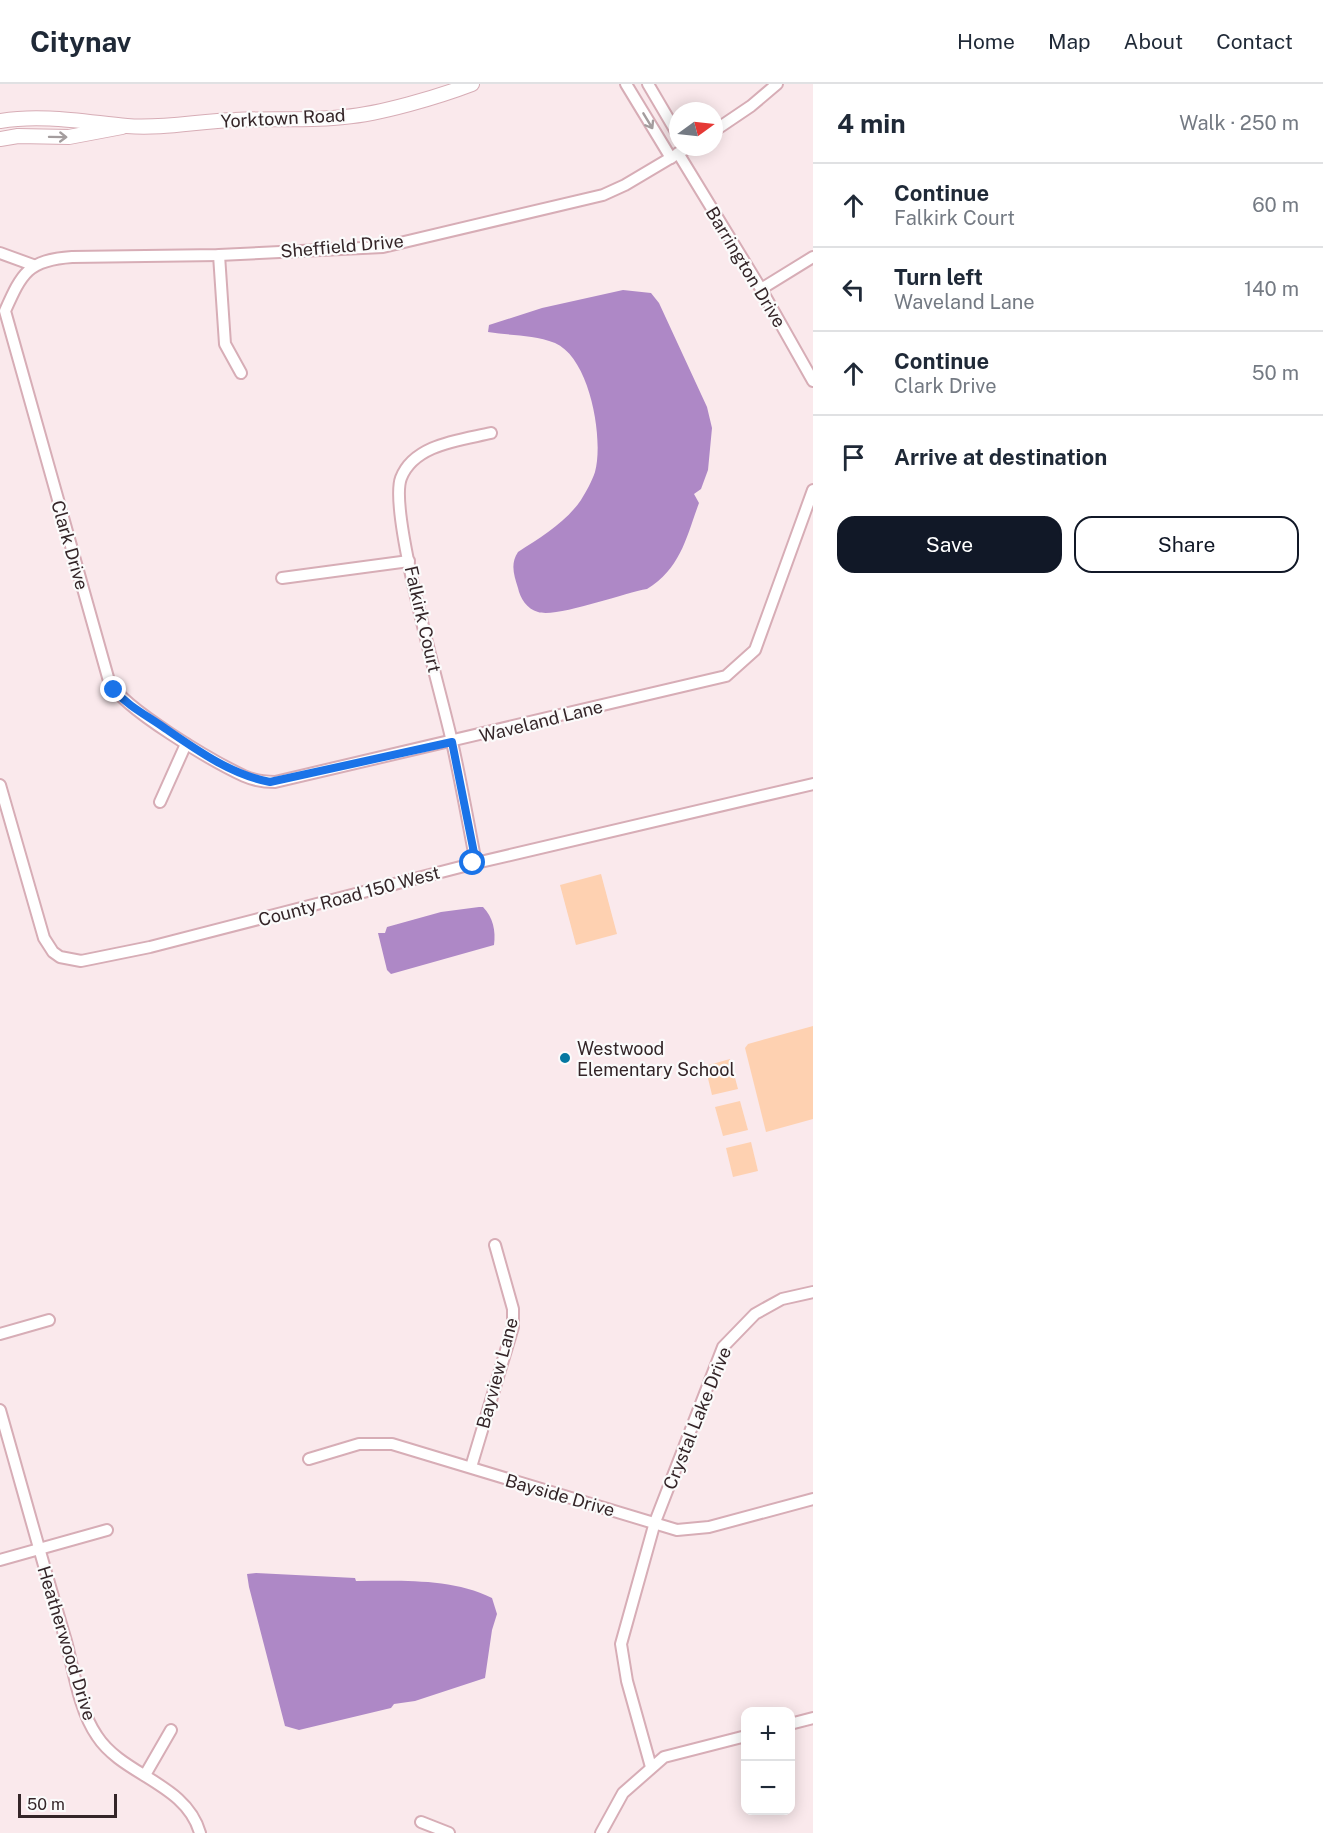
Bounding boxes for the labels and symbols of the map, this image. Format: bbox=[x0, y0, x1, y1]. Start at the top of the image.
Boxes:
north arrow bbox=[669, 102, 723, 156]
street label: Yorktown Road bbox=[220, 104, 346, 132]
one-way arrow bbox=[643, 112, 655, 129]
one-way arrow bbox=[48, 131, 68, 143]
street label: Barrington Drive bbox=[702, 203, 790, 331]
street label: Sheffield Drive bbox=[279, 230, 405, 262]
street label: Clark Drive bbox=[47, 498, 93, 592]
street label: Falkirk Court bbox=[401, 564, 445, 674]
route end bbox=[100, 676, 126, 702]
street label: Waveland Lane bbox=[477, 695, 605, 747]
route start bbox=[459, 849, 485, 875]
street label: County Road 150 West bbox=[256, 862, 442, 930]
place label: Westwood Elementary School bbox=[577, 1038, 735, 1080]
marker: Westwood Elementary School bbox=[558, 1051, 572, 1065]
street label: Bayview Lane bbox=[472, 1315, 522, 1431]
street label: Crystal Lake Drive bbox=[659, 1344, 735, 1492]
street label: Bayside Drive bbox=[503, 1469, 617, 1521]
street label: Heatherwood Drive bbox=[33, 1563, 101, 1723]
scale bar bbox=[18, 1791, 117, 1818]

